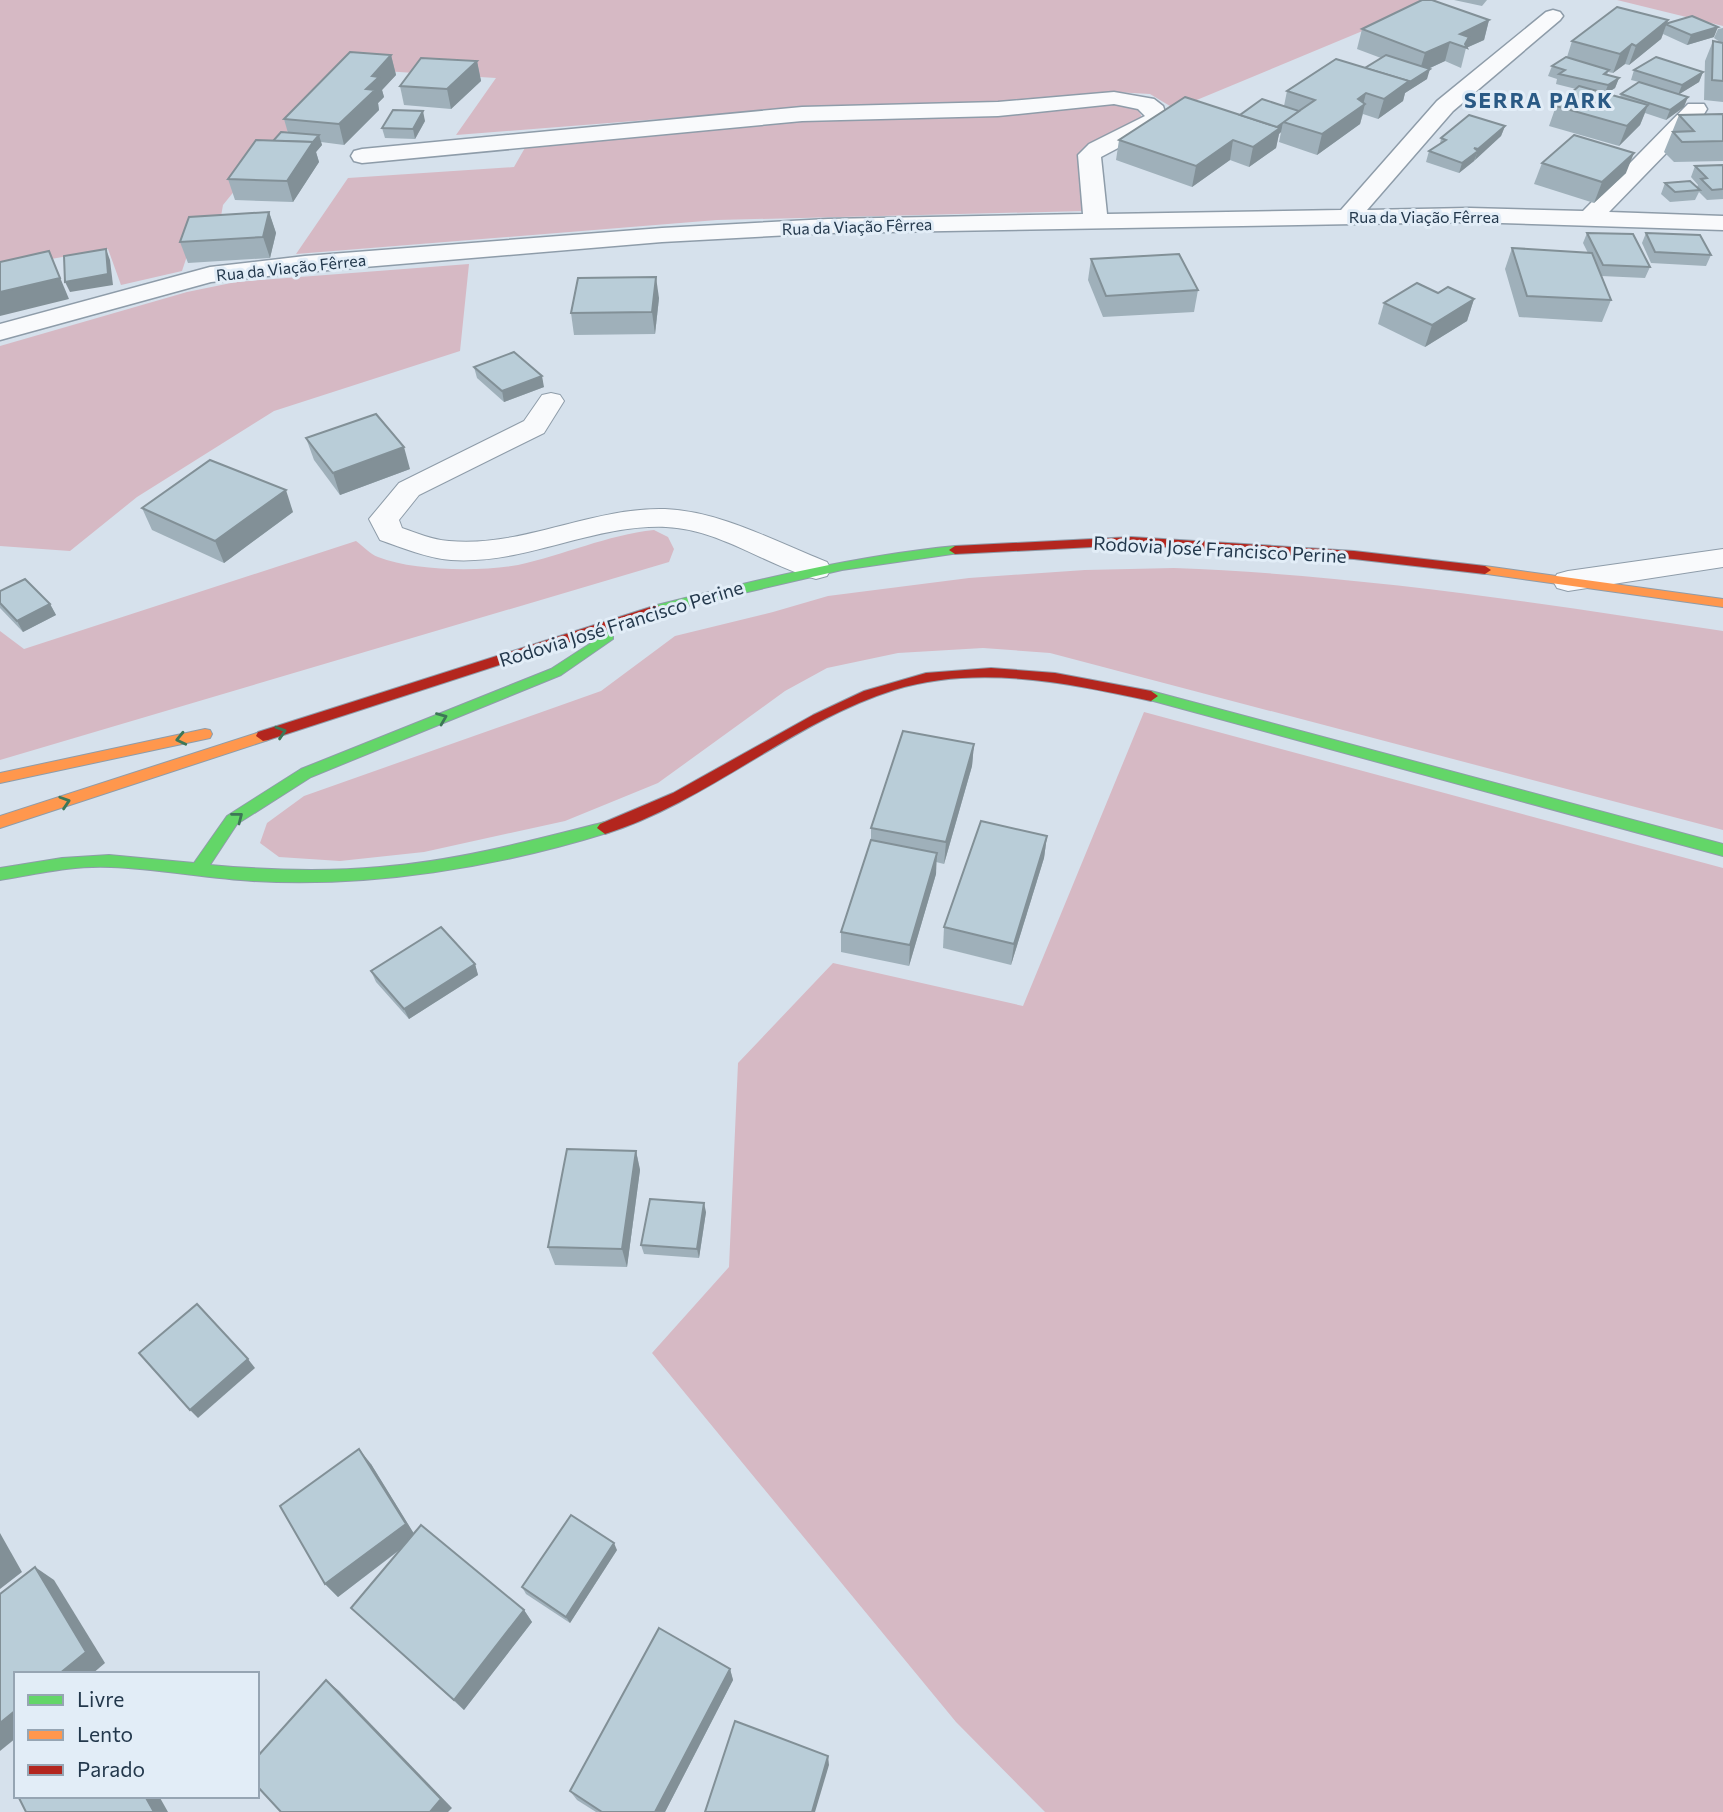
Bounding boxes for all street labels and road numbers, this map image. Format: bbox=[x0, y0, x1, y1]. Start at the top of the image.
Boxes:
street label: Rua da Viação Fêrrea bbox=[1349, 207, 1499, 226]
street label: Rua da Viação Fêrrea bbox=[781, 214, 933, 238]
street label: Rua da Viação Fêrrea bbox=[215, 250, 367, 284]
street label: Rodovia José Francisco Perine bbox=[1093, 531, 1347, 567]
street label: Rodovia José Francisco Perine bbox=[496, 575, 746, 671]

